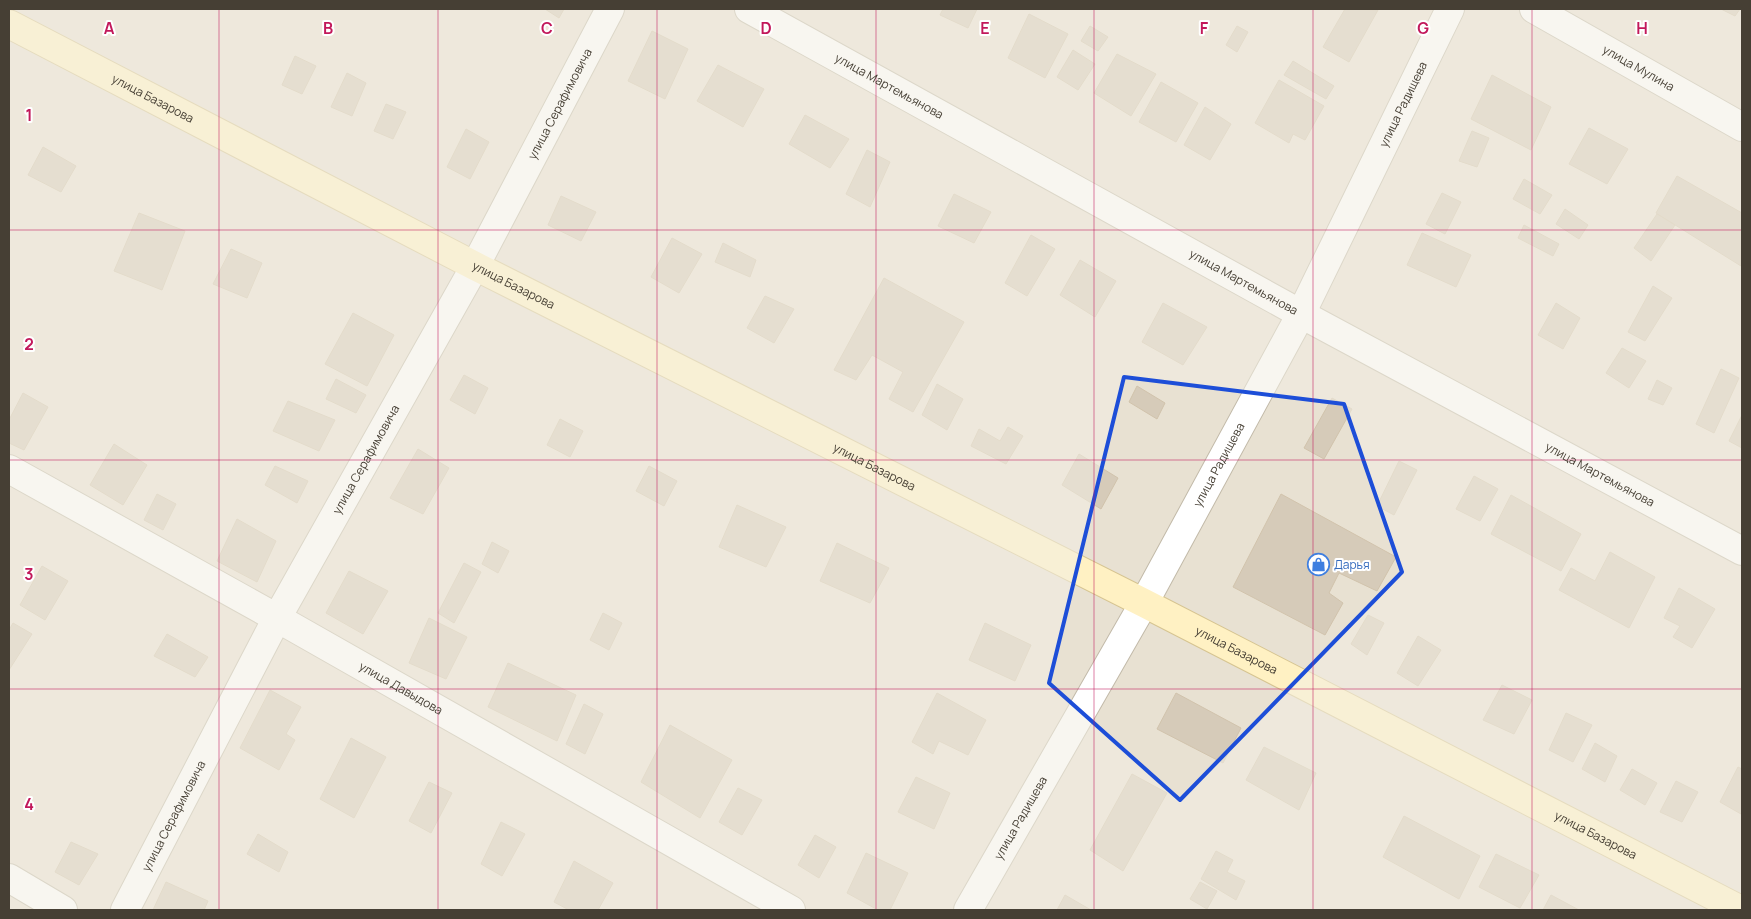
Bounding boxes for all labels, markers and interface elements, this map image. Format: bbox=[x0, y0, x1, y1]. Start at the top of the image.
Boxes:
text: A bbox=[104, 17, 115, 39]
text: B bbox=[323, 17, 333, 39]
text: C bbox=[541, 17, 553, 39]
text: D bbox=[760, 17, 772, 39]
text: E bbox=[980, 17, 990, 39]
text: F bbox=[1200, 17, 1209, 39]
text: G bbox=[1417, 17, 1429, 39]
text: H bbox=[1636, 17, 1648, 39]
street label: улица Мулина bbox=[1600, 41, 1678, 95]
street label: улица Серафимовича bbox=[523, 45, 596, 162]
street label: улица Мартемьянова bbox=[832, 49, 947, 123]
street label: улица Радищева bbox=[1375, 58, 1431, 150]
street label: улица Базарова bbox=[109, 70, 197, 127]
text: 1 bbox=[25, 104, 33, 126]
street label: улица Мартемьянова bbox=[1186, 245, 1301, 319]
street label: улица Базарова bbox=[469, 257, 558, 313]
text: 2 bbox=[24, 333, 34, 355]
street label: улица Серафимовича bbox=[328, 401, 403, 517]
street label: улица Радищева bbox=[1189, 419, 1248, 510]
street label: улица Мартемьянова bbox=[1542, 438, 1658, 511]
street label: улица Базарова bbox=[830, 439, 919, 495]
shop icon: Дарья bbox=[1306, 553, 1330, 577]
place label: Дарья bbox=[1334, 556, 1370, 573]
text: 3 bbox=[24, 563, 34, 585]
street label: улица Базарова bbox=[1193, 622, 1281, 678]
street label: улица Давыдова bbox=[356, 657, 446, 718]
street label: улица Серафимовича bbox=[138, 757, 209, 874]
street label: улица Радищева bbox=[990, 773, 1051, 863]
text: 4 bbox=[24, 793, 34, 815]
street label: улица Базарова bbox=[1552, 807, 1640, 863]

